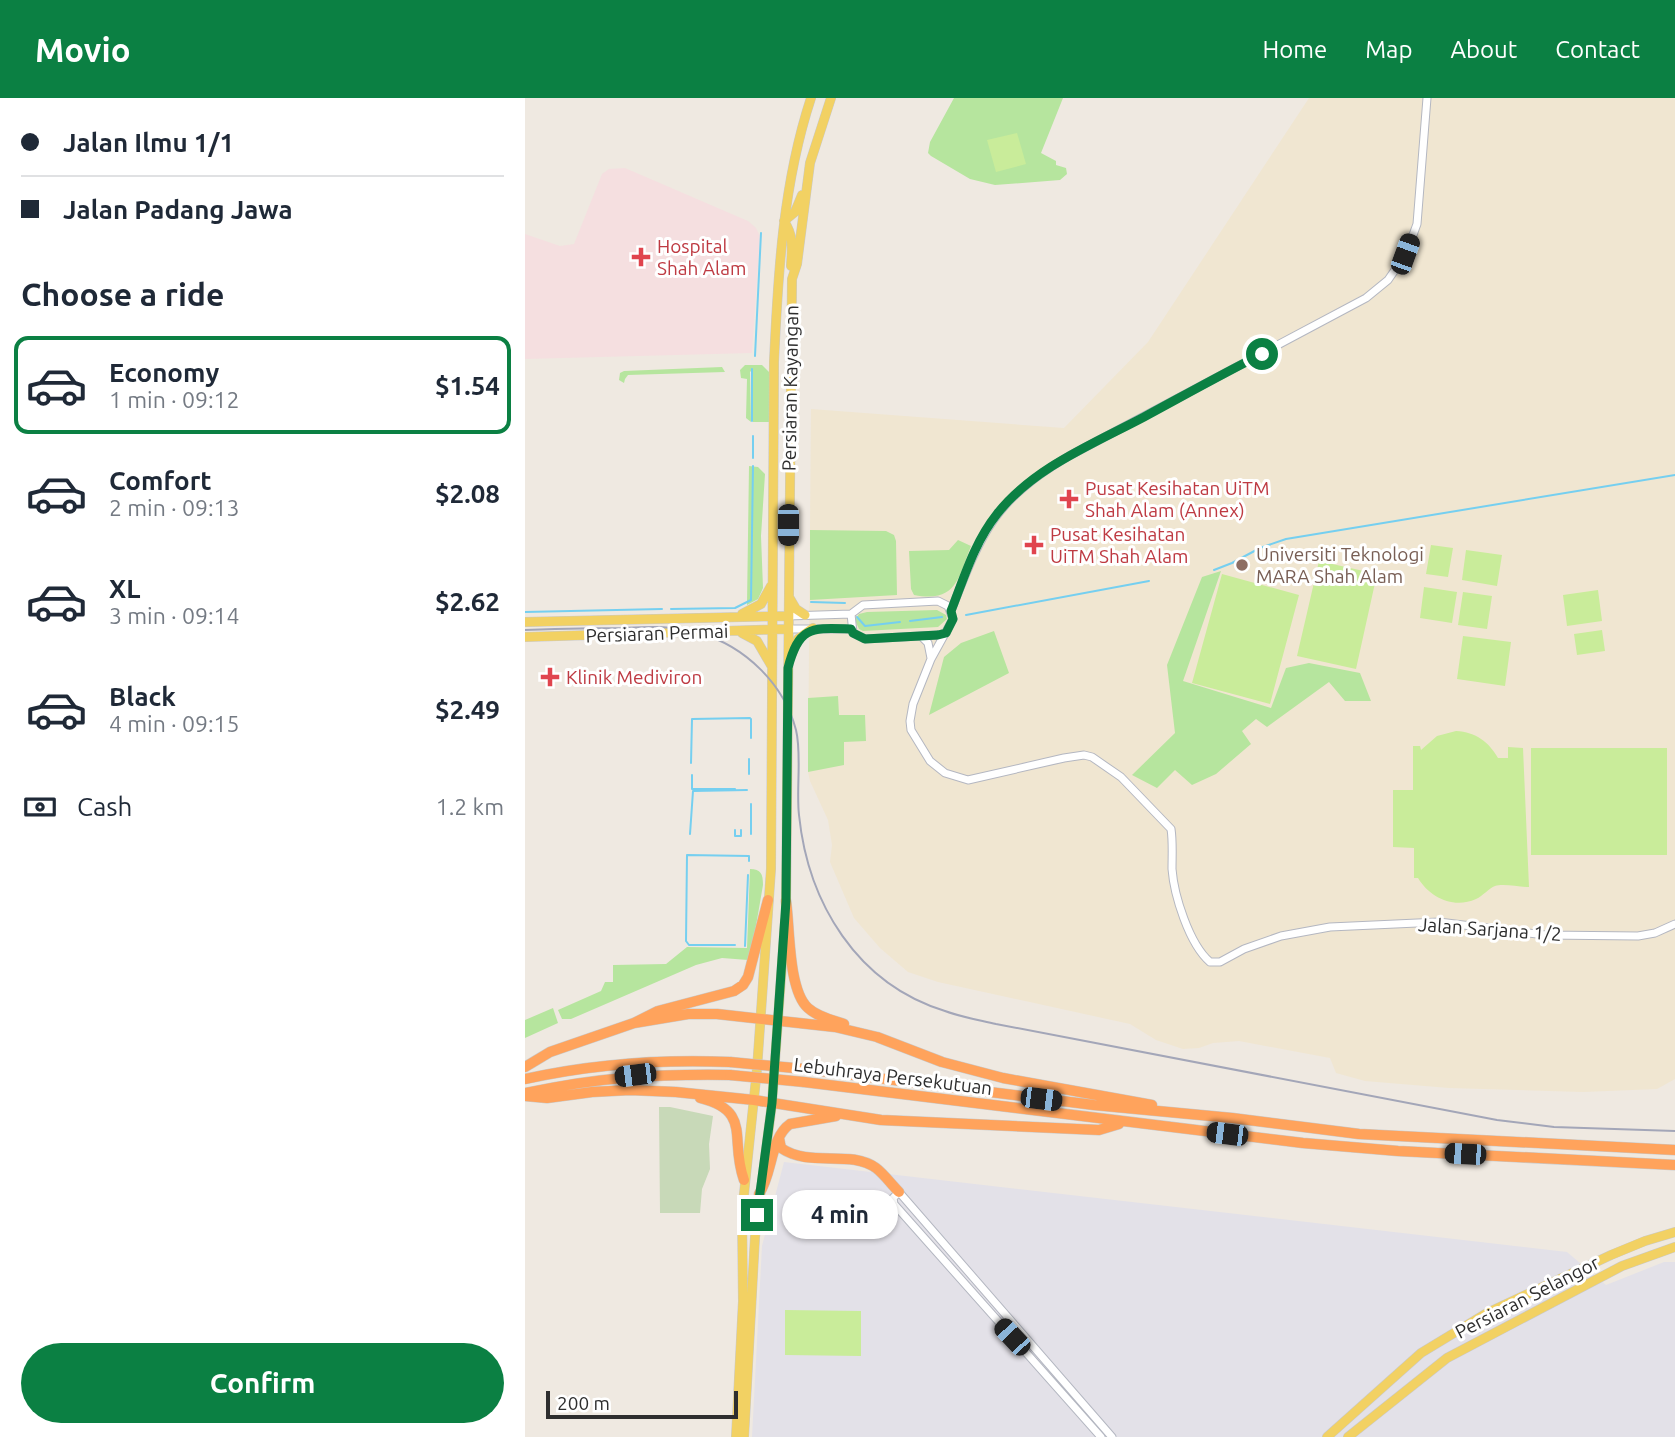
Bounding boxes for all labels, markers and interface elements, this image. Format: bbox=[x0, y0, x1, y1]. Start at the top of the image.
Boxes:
text: Movio bbox=[35, 31, 131, 68]
text: Home bbox=[1262, 36, 1327, 63]
text: Map bbox=[1365, 36, 1412, 63]
text: About bbox=[1450, 36, 1517, 63]
text: Contact bbox=[1555, 36, 1640, 63]
text: Jalan Ilmu 1/1 bbox=[63, 128, 234, 157]
text: Jalan Padang Jawa bbox=[63, 195, 293, 224]
car bbox=[1388, 231, 1423, 277]
place label: Hospital Shah Alam bbox=[657, 235, 746, 279]
marker: Hospital Shah Alam bbox=[631, 247, 651, 267]
text: Choose a ride bbox=[21, 276, 224, 312]
street label: Persiaran Kayangan bbox=[778, 305, 802, 471]
route start bbox=[1246, 338, 1278, 370]
icon: car bbox=[25, 354, 88, 417]
text: Economy bbox=[109, 358, 219, 387]
text: $1.54 bbox=[435, 371, 500, 400]
text: 1 min · 09:12 bbox=[109, 387, 240, 412]
icon: car bbox=[25, 462, 88, 525]
text: Comfort bbox=[109, 466, 212, 495]
place label: Pusat Kesihatan UiTM Shah Alam (Annex) bbox=[1085, 477, 1269, 521]
text: $2.08 bbox=[435, 479, 500, 508]
marker: Pusat Kesihatan UiTM Shah Alam (Annex) bbox=[1059, 489, 1079, 509]
text: 2 min · 09:13 bbox=[109, 495, 240, 520]
car bbox=[778, 504, 799, 546]
place label: Pusat Kesihatan UiTM Shah Alam bbox=[1050, 523, 1188, 567]
marker: Pusat Kesihatan UiTM Shah Alam bbox=[1024, 535, 1044, 555]
place label: Universiti Teknologi MARA Shah Alam bbox=[1256, 543, 1424, 587]
marker: Universiti Teknologi MARA Shah Alam bbox=[1234, 557, 1250, 573]
icon: car bbox=[25, 570, 88, 633]
text: XL bbox=[109, 574, 140, 603]
text: $2.62 bbox=[435, 587, 500, 616]
text: 3 min · 09:14 bbox=[109, 603, 240, 628]
street label: Persiaran Permai bbox=[585, 620, 729, 646]
place label: Klinik Mediviron bbox=[566, 666, 702, 688]
marker: Klinik Mediviron bbox=[540, 667, 560, 687]
icon: car bbox=[25, 678, 88, 741]
text: Black bbox=[109, 682, 176, 711]
text: $2.49 bbox=[435, 695, 500, 724]
text: 4 min · 09:15 bbox=[109, 711, 240, 736]
icon: cash bbox=[21, 788, 59, 826]
text: Cash bbox=[77, 792, 132, 821]
text: 1.2 km bbox=[436, 794, 504, 819]
street label: Jalan Sarjana 1/2 bbox=[1418, 913, 1562, 945]
street label: Lebuhraya Persekutuan bbox=[792, 1053, 994, 1099]
car bbox=[613, 1062, 658, 1088]
car bbox=[1019, 1086, 1064, 1112]
car bbox=[1205, 1121, 1250, 1147]
car bbox=[1444, 1142, 1487, 1166]
callout: 4 min bbox=[781, 1190, 897, 1240]
route end bbox=[741, 1199, 773, 1231]
text: 4 min bbox=[811, 1202, 869, 1227]
street label: Persiaran Selangor bbox=[1451, 1251, 1603, 1343]
car bbox=[990, 1314, 1035, 1360]
button: Confirm bbox=[21, 1343, 504, 1423]
scale bar bbox=[546, 1388, 739, 1420]
text: 200 m bbox=[557, 1392, 610, 1414]

